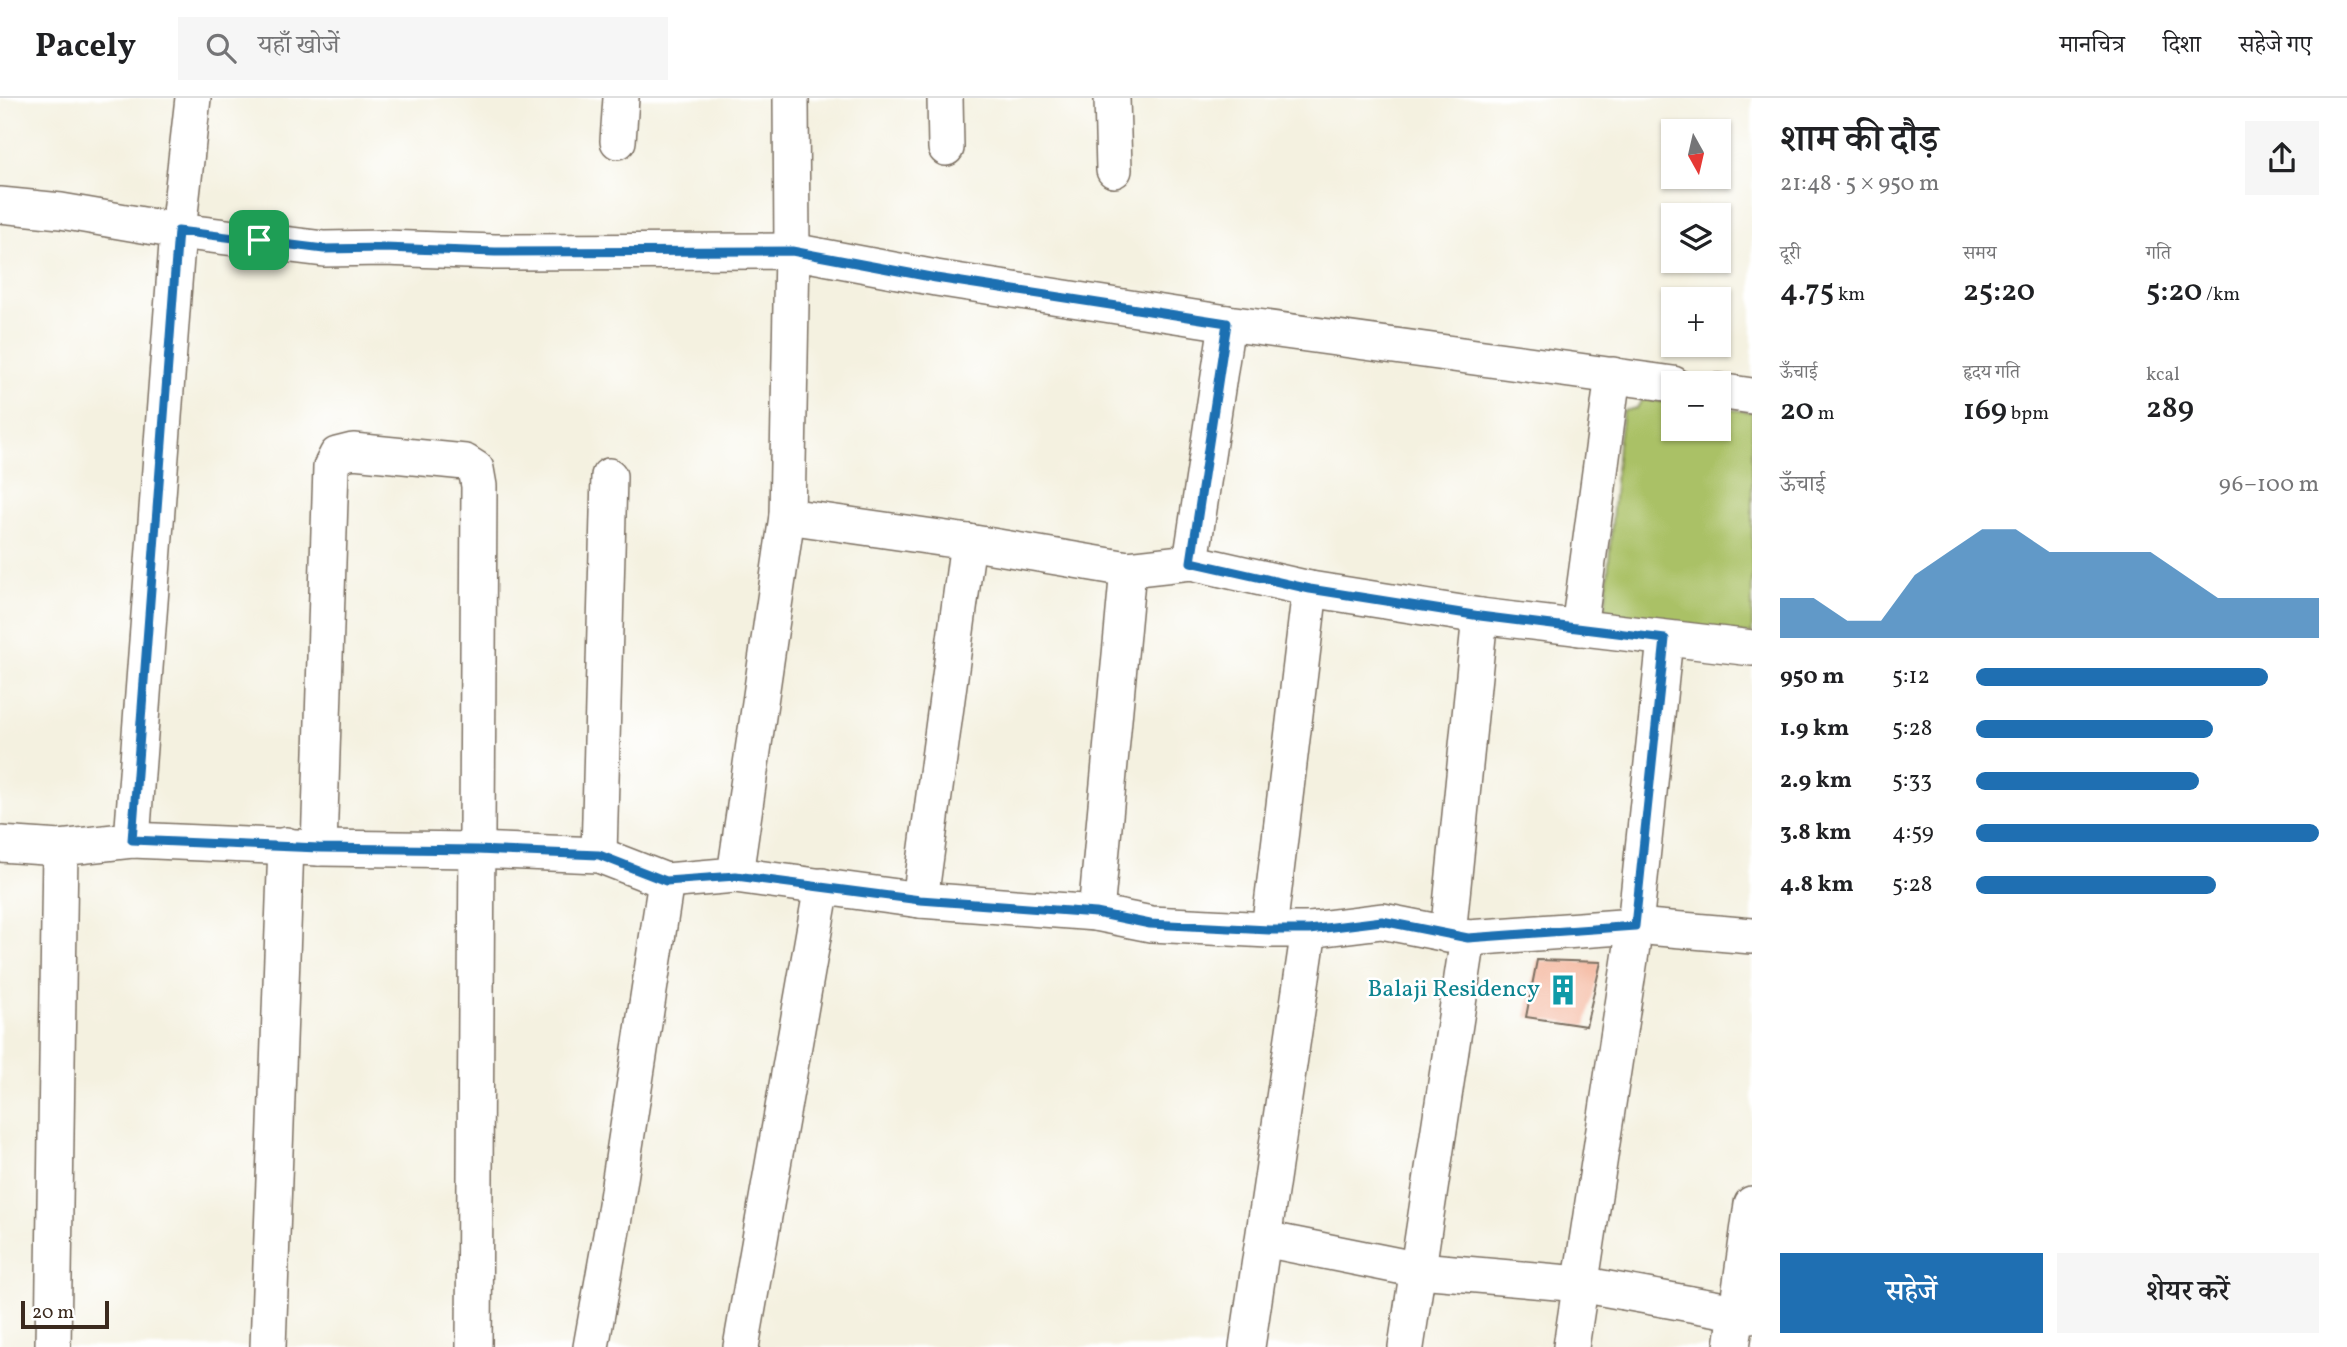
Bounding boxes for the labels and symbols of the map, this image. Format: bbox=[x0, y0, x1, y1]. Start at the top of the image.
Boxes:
north arrow bbox=[1661, 119, 1731, 189]
pin bbox=[229, 210, 289, 270]
place label: Balaji Residency bbox=[1367, 973, 1540, 1007]
building icon: Balaji Residency bbox=[1546, 973, 1580, 1007]
scale bar bbox=[21, 1298, 108, 1330]

